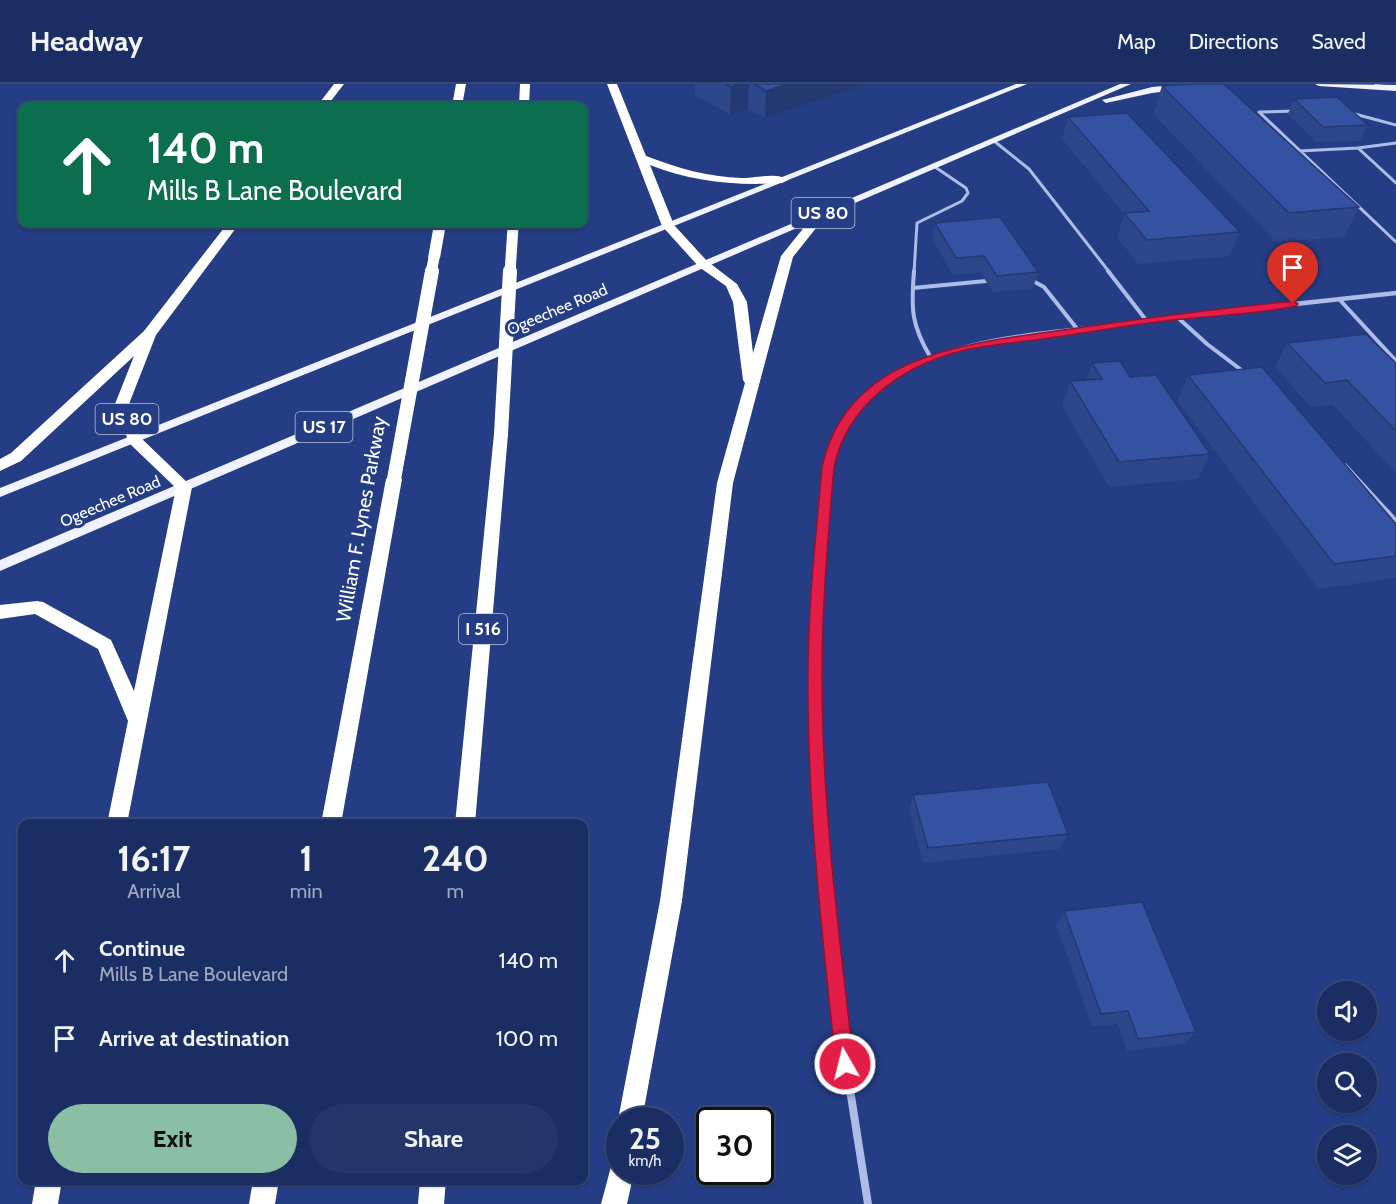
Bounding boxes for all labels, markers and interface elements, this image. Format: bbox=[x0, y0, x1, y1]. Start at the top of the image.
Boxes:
text: Headway bbox=[30, 24, 143, 58]
text: Map bbox=[1117, 29, 1156, 54]
text: Directions bbox=[1189, 29, 1278, 54]
text: Saved bbox=[1311, 29, 1366, 54]
text: 140 m bbox=[147, 122, 264, 174]
icon: ahead bbox=[48, 126, 126, 204]
text: Mills B Lane Boulevard bbox=[147, 174, 402, 207]
road number: US 80 bbox=[792, 198, 854, 228]
pin bbox=[1267, 242, 1318, 304]
icon: arrive bbox=[1276, 251, 1309, 284]
street label: Ogeechee Road bbox=[504, 280, 610, 339]
road number: US 80 bbox=[96, 404, 158, 434]
road number: US 17 bbox=[296, 412, 352, 442]
street label: William F. Lynes Parkway bbox=[331, 414, 391, 624]
street label: Ogeechee Road bbox=[57, 472, 163, 531]
road number: I 516 bbox=[459, 614, 507, 644]
text: 16:17 bbox=[117, 836, 190, 880]
text: 1 bbox=[299, 836, 313, 880]
text: 240 bbox=[422, 836, 489, 880]
text: Arrival bbox=[127, 879, 180, 903]
text: min bbox=[290, 879, 323, 903]
text: m bbox=[447, 879, 464, 903]
text: Continue bbox=[99, 935, 185, 962]
icon: ahead bbox=[48, 944, 81, 977]
text: 140 m bbox=[499, 947, 558, 974]
text: Mills B Lane Boulevard bbox=[99, 962, 288, 986]
map controls bbox=[1317, 981, 1377, 1185]
button: sound bbox=[1317, 981, 1377, 1041]
icon: arrive bbox=[48, 1022, 81, 1055]
text: Arrive at destination bbox=[99, 1025, 289, 1052]
text: 100 m bbox=[496, 1025, 558, 1052]
position arrow bbox=[813, 1032, 877, 1096]
button: search bbox=[1317, 1053, 1377, 1113]
button: Exit bbox=[48, 1104, 297, 1173]
button: Share bbox=[309, 1104, 558, 1173]
speed limit sign: 30 bbox=[696, 1107, 774, 1185]
text: 25 bbox=[629, 1120, 661, 1157]
button: layers bbox=[1317, 1125, 1377, 1185]
text: km/h bbox=[629, 1152, 661, 1170]

